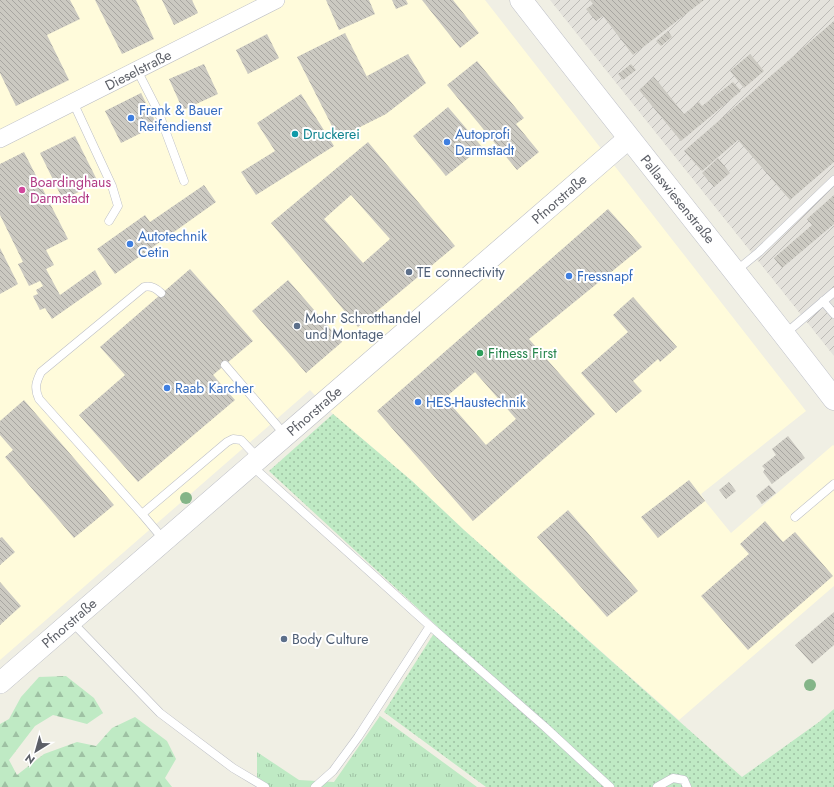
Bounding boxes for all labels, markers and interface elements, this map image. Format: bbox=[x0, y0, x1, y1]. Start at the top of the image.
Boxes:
street label: Dieselstraße bbox=[101, 45, 175, 95]
place label: Frank & Bauer Reifendienst bbox=[139, 100, 223, 136]
marker: Frank & Bauer Reifendienst bbox=[126, 113, 136, 123]
place label: Druckerei bbox=[303, 124, 360, 144]
place label: Autoprofi Darmstadt bbox=[455, 124, 515, 160]
marker: Druckerei bbox=[290, 129, 300, 139]
marker: Autoprofi Darmstadt bbox=[442, 137, 452, 147]
street label: Pallaswiesenstraße bbox=[636, 150, 720, 248]
street label: Pfnorstraße bbox=[527, 169, 591, 229]
place label: Boardinghaus Darmstadt bbox=[30, 172, 111, 208]
marker: Boardinghaus Darmstadt bbox=[17, 185, 27, 195]
place label: Autotechnik Cetin bbox=[138, 226, 208, 262]
marker: Autotechnik Cetin bbox=[125, 239, 135, 249]
place label: TE connectivity bbox=[417, 262, 506, 282]
place label: Fressnapf bbox=[577, 266, 634, 286]
marker: TE connectivity bbox=[404, 267, 414, 277]
marker: Fressnapf bbox=[564, 271, 574, 281]
place label: Mohr Schrotthandel und Montage bbox=[305, 308, 421, 344]
marker: Mohr Schrotthandel und Montage bbox=[292, 321, 302, 331]
place label: Fitness First bbox=[488, 343, 557, 363]
marker: Fitness First bbox=[475, 348, 485, 358]
place label: Raab Karcher bbox=[175, 378, 254, 398]
street label: Pfnorstraße bbox=[282, 381, 346, 441]
marker: Raab Karcher bbox=[162, 383, 172, 393]
place label: HES-Haustechnik bbox=[426, 392, 527, 412]
marker: HES-Haustechnik bbox=[413, 397, 423, 407]
street label: Pfnorstraße bbox=[37, 593, 101, 653]
place label: Body Culture bbox=[292, 629, 368, 649]
marker: Body Culture bbox=[279, 634, 289, 644]
north arrow bbox=[16, 731, 56, 771]
text: N bbox=[22, 750, 38, 768]

